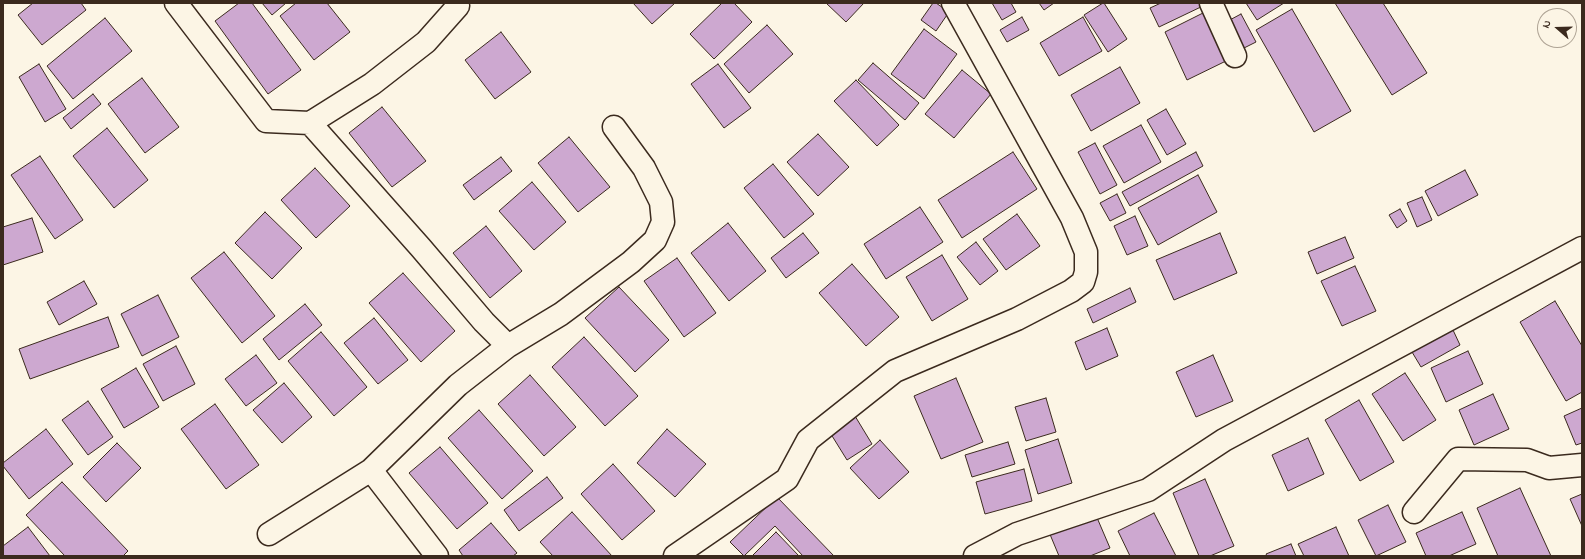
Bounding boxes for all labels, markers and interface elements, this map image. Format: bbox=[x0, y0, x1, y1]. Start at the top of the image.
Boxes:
north arrow bbox=[1537, 8, 1577, 48]
text: N bbox=[1538, 18, 1555, 30]

